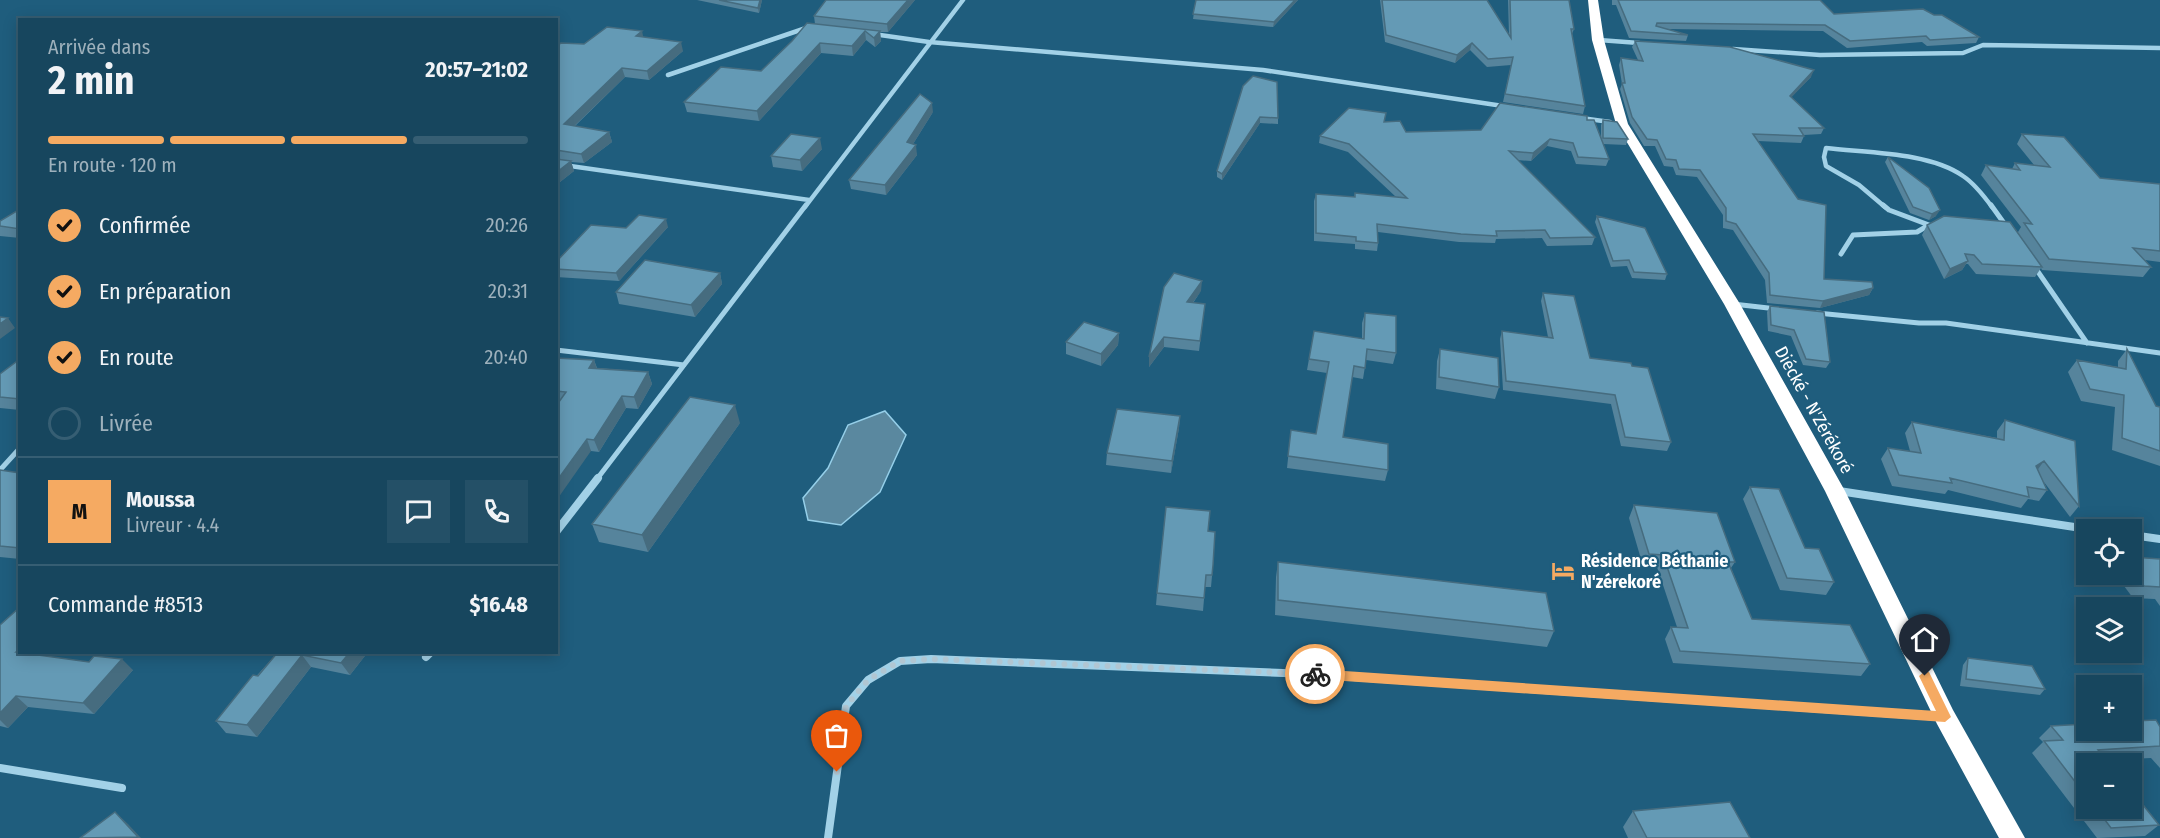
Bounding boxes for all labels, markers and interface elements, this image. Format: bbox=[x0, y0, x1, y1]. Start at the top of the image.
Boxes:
text: Arrivée dans bbox=[48, 35, 150, 59]
text: 20:57–21:02 bbox=[425, 56, 528, 83]
text: 2 min bbox=[48, 58, 134, 104]
text: En route · 120 m bbox=[48, 153, 177, 177]
icon: check bbox=[48, 209, 81, 242]
text: Confirmée bbox=[99, 212, 191, 239]
text: 20:26 bbox=[486, 213, 528, 237]
icon: check bbox=[48, 275, 81, 308]
text: En préparation bbox=[99, 278, 231, 305]
text: 20:31 bbox=[488, 279, 528, 303]
icon: check bbox=[48, 341, 81, 374]
street label: Diécké - N'Zérékoré bbox=[1770, 342, 1858, 478]
text: En route bbox=[99, 344, 174, 371]
text: 20:40 bbox=[485, 345, 528, 369]
text: Livrée bbox=[99, 410, 153, 437]
button: chat bbox=[387, 480, 450, 543]
button: phone bbox=[465, 480, 528, 543]
text: Moussa bbox=[126, 486, 195, 513]
text: M bbox=[72, 498, 87, 525]
text: Livreur · 4.4 bbox=[126, 513, 219, 537]
map controls bbox=[2076, 519, 2142, 819]
button: locate bbox=[2076, 519, 2142, 585]
place label: Résidence Béthanie N'zérekoré bbox=[1581, 550, 1728, 593]
hotel icon: Résidence Béthanie N'zérekoré bbox=[1550, 558, 1576, 584]
text: Commande #8513 bbox=[48, 591, 203, 618]
text: $16.48 bbox=[470, 591, 528, 618]
button: layers bbox=[2076, 597, 2142, 663]
pin bbox=[1899, 614, 1950, 676]
icon: home bbox=[1908, 623, 1941, 656]
courier bbox=[1285, 644, 1345, 704]
icon: bike bbox=[1299, 658, 1332, 691]
button: + bbox=[2076, 675, 2142, 741]
pin bbox=[811, 710, 862, 772]
icon: bag bbox=[820, 719, 853, 752]
button: − bbox=[2076, 753, 2142, 819]

